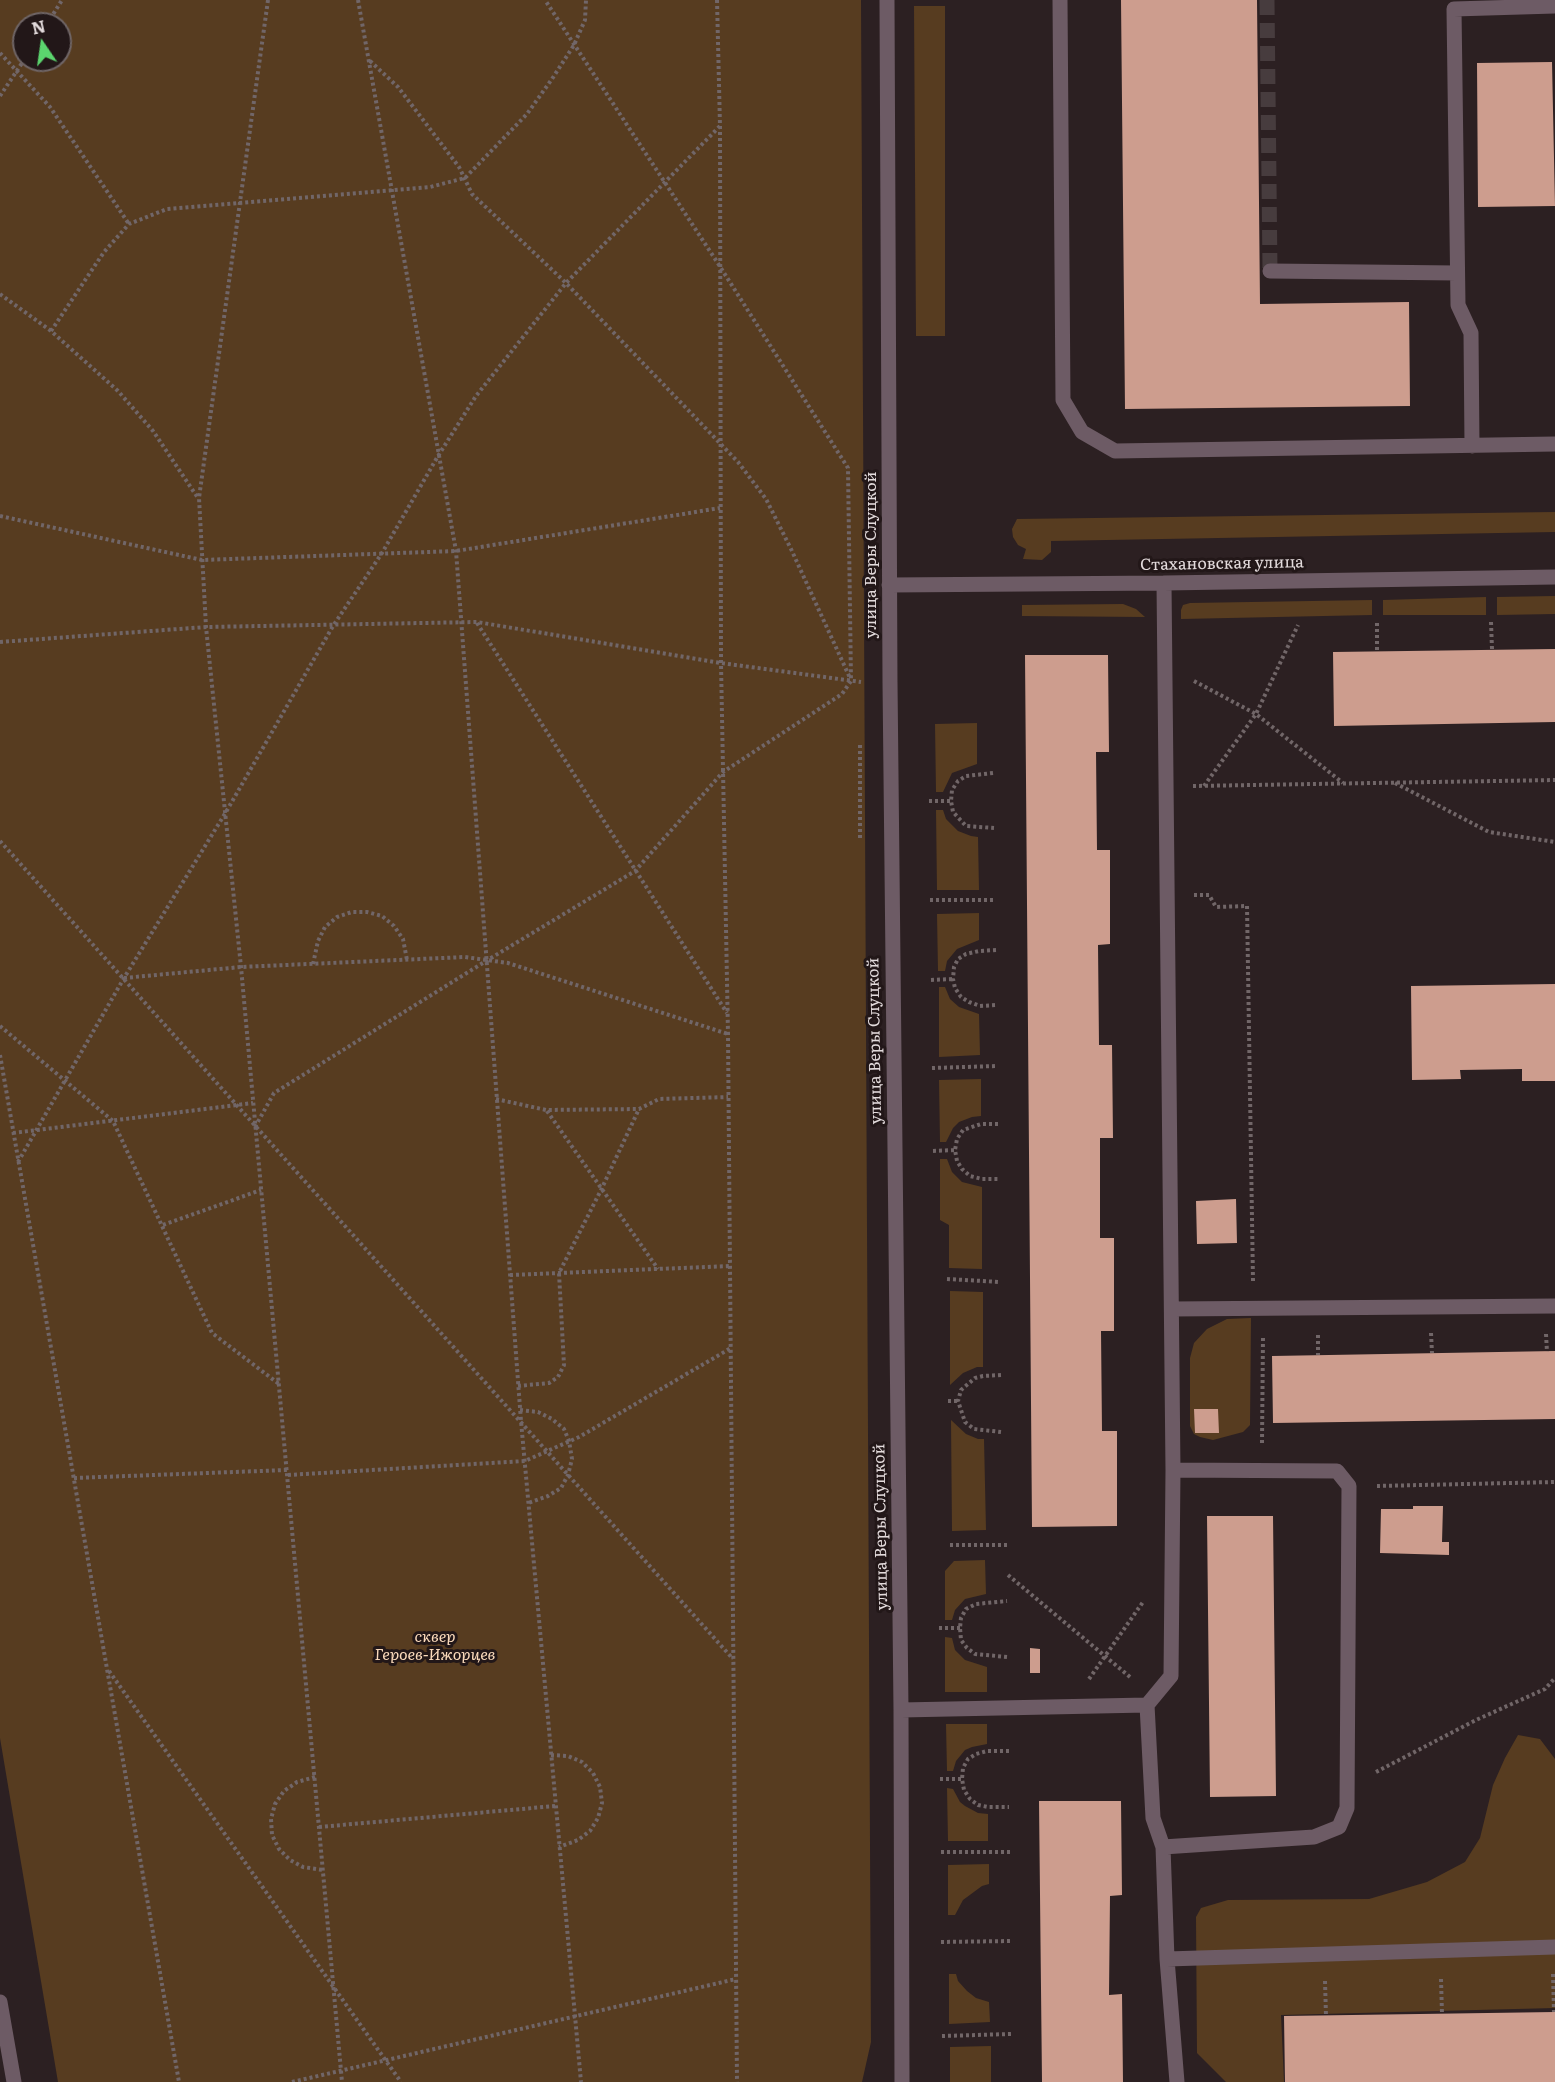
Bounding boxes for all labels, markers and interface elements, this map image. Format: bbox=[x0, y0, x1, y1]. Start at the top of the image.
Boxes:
north arrow bbox=[12, 12, 72, 72]
text: N bbox=[29, 13, 48, 40]
street label: улица Веры Слуцкой bbox=[861, 472, 881, 638]
street label: Стахановская улица bbox=[1140, 553, 1304, 575]
street label: улица Веры Слуцкой bbox=[864, 957, 886, 1125]
street label: улица Веры Слуцкой bbox=[870, 1443, 892, 1611]
park label: сквер Героев-Ижорцев bbox=[375, 1627, 495, 1665]

